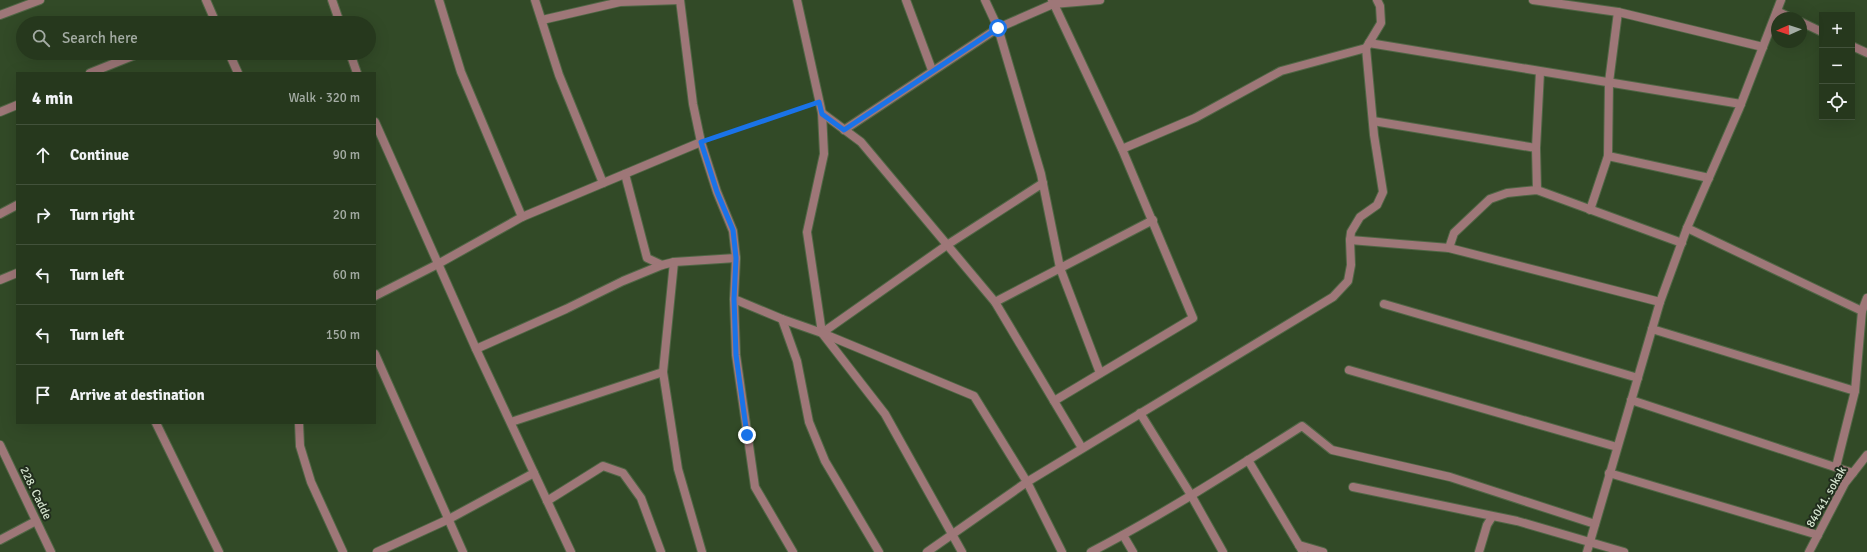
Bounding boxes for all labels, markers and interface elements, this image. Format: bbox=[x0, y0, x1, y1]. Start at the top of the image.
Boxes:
north arrow bbox=[1771, 12, 1807, 48]
map controls bbox=[1819, 12, 1855, 120]
button: + bbox=[1819, 12, 1855, 48]
search box bbox=[16, 16, 376, 60]
route start bbox=[989, 19, 1007, 37]
icon: search bbox=[30, 27, 52, 49]
text: Search here bbox=[62, 29, 138, 47]
button: − bbox=[1819, 48, 1855, 84]
button: locate bbox=[1819, 84, 1855, 120]
text: 4 min bbox=[32, 88, 73, 109]
text: Walk · 320 m bbox=[289, 90, 360, 106]
icon: ahead bbox=[32, 144, 54, 166]
text: Continue bbox=[70, 146, 129, 164]
text: 90 m bbox=[333, 147, 360, 163]
icon: right bbox=[32, 204, 54, 226]
text: Turn right bbox=[70, 206, 135, 224]
text: 20 m bbox=[333, 207, 360, 223]
icon: left bbox=[32, 264, 54, 286]
text: Turn left bbox=[70, 266, 124, 284]
text: 60 m bbox=[333, 267, 360, 283]
icon: left bbox=[32, 324, 54, 346]
text: Turn left bbox=[70, 326, 124, 344]
text: 150 m bbox=[326, 327, 360, 343]
icon: arrive bbox=[32, 384, 54, 406]
text: Arrive at destination bbox=[70, 386, 205, 404]
route end bbox=[738, 426, 756, 444]
street label: 228. Cadde bbox=[16, 464, 55, 522]
street label: 84041. sokak bbox=[1803, 464, 1850, 530]

